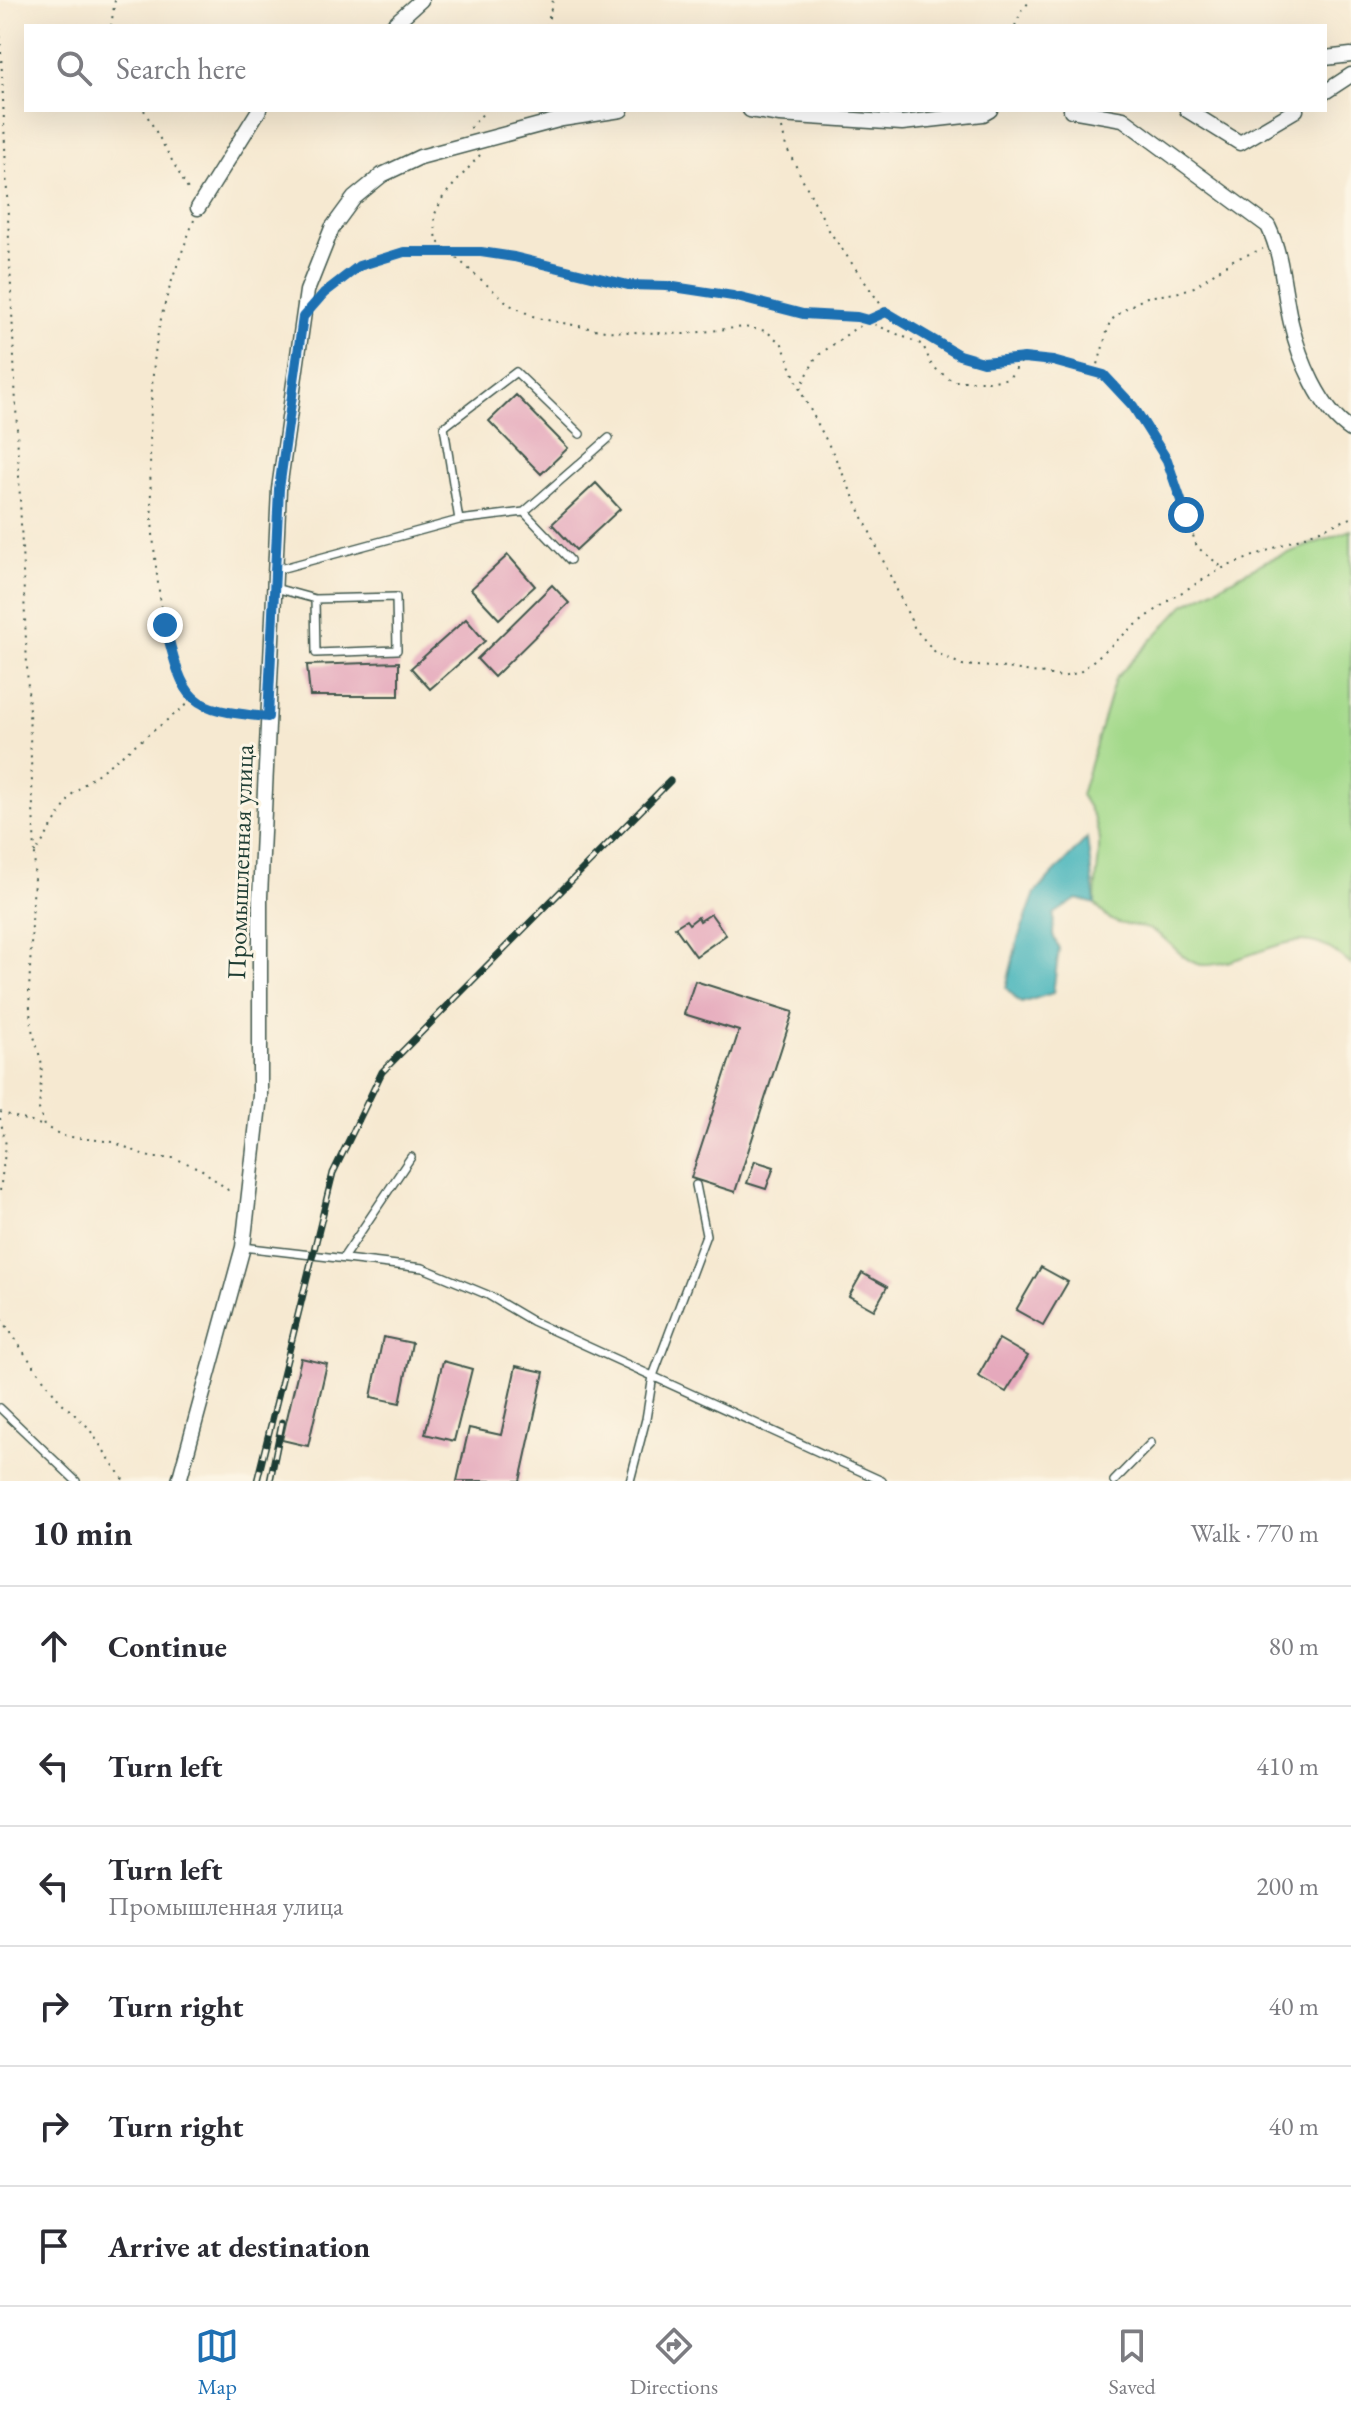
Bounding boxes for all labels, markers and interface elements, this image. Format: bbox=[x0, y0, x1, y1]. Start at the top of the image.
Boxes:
search box bbox=[24, 24, 1327, 112]
icon: search bbox=[52, 46, 96, 90]
text: Search here bbox=[116, 49, 246, 88]
route start bbox=[1168, 497, 1204, 533]
route end bbox=[147, 607, 183, 643]
street label: Промышленная улица bbox=[219, 743, 261, 980]
text: 10 min bbox=[32, 1511, 133, 1555]
text: Walk · 770 m bbox=[1191, 1516, 1319, 1550]
icon: ahead bbox=[32, 1624, 76, 1668]
text: Continue bbox=[108, 1627, 227, 1666]
text: 80 m bbox=[1269, 1629, 1319, 1663]
icon: left bbox=[32, 1744, 76, 1788]
text: Turn left bbox=[108, 1747, 222, 1786]
text: 410 m bbox=[1256, 1749, 1319, 1783]
text: Turn left bbox=[108, 1850, 222, 1889]
icon: left bbox=[32, 1864, 76, 1908]
text: 200 m bbox=[1256, 1869, 1319, 1903]
text: Промышленная улица bbox=[108, 1889, 343, 1923]
icon: right bbox=[32, 1984, 76, 2028]
text: Turn right bbox=[108, 1987, 244, 2026]
text: 40 m bbox=[1269, 1989, 1319, 2023]
icon: right bbox=[32, 2104, 76, 2148]
text: Turn right bbox=[108, 2107, 244, 2146]
text: 40 m bbox=[1269, 2109, 1319, 2143]
icon: arrive bbox=[32, 2224, 76, 2268]
text: Arrive at destination bbox=[108, 2227, 370, 2266]
tab: Map bbox=[195, 2324, 239, 2401]
tab: Directions bbox=[630, 2324, 718, 2401]
tab: Saved bbox=[1109, 2324, 1156, 2401]

